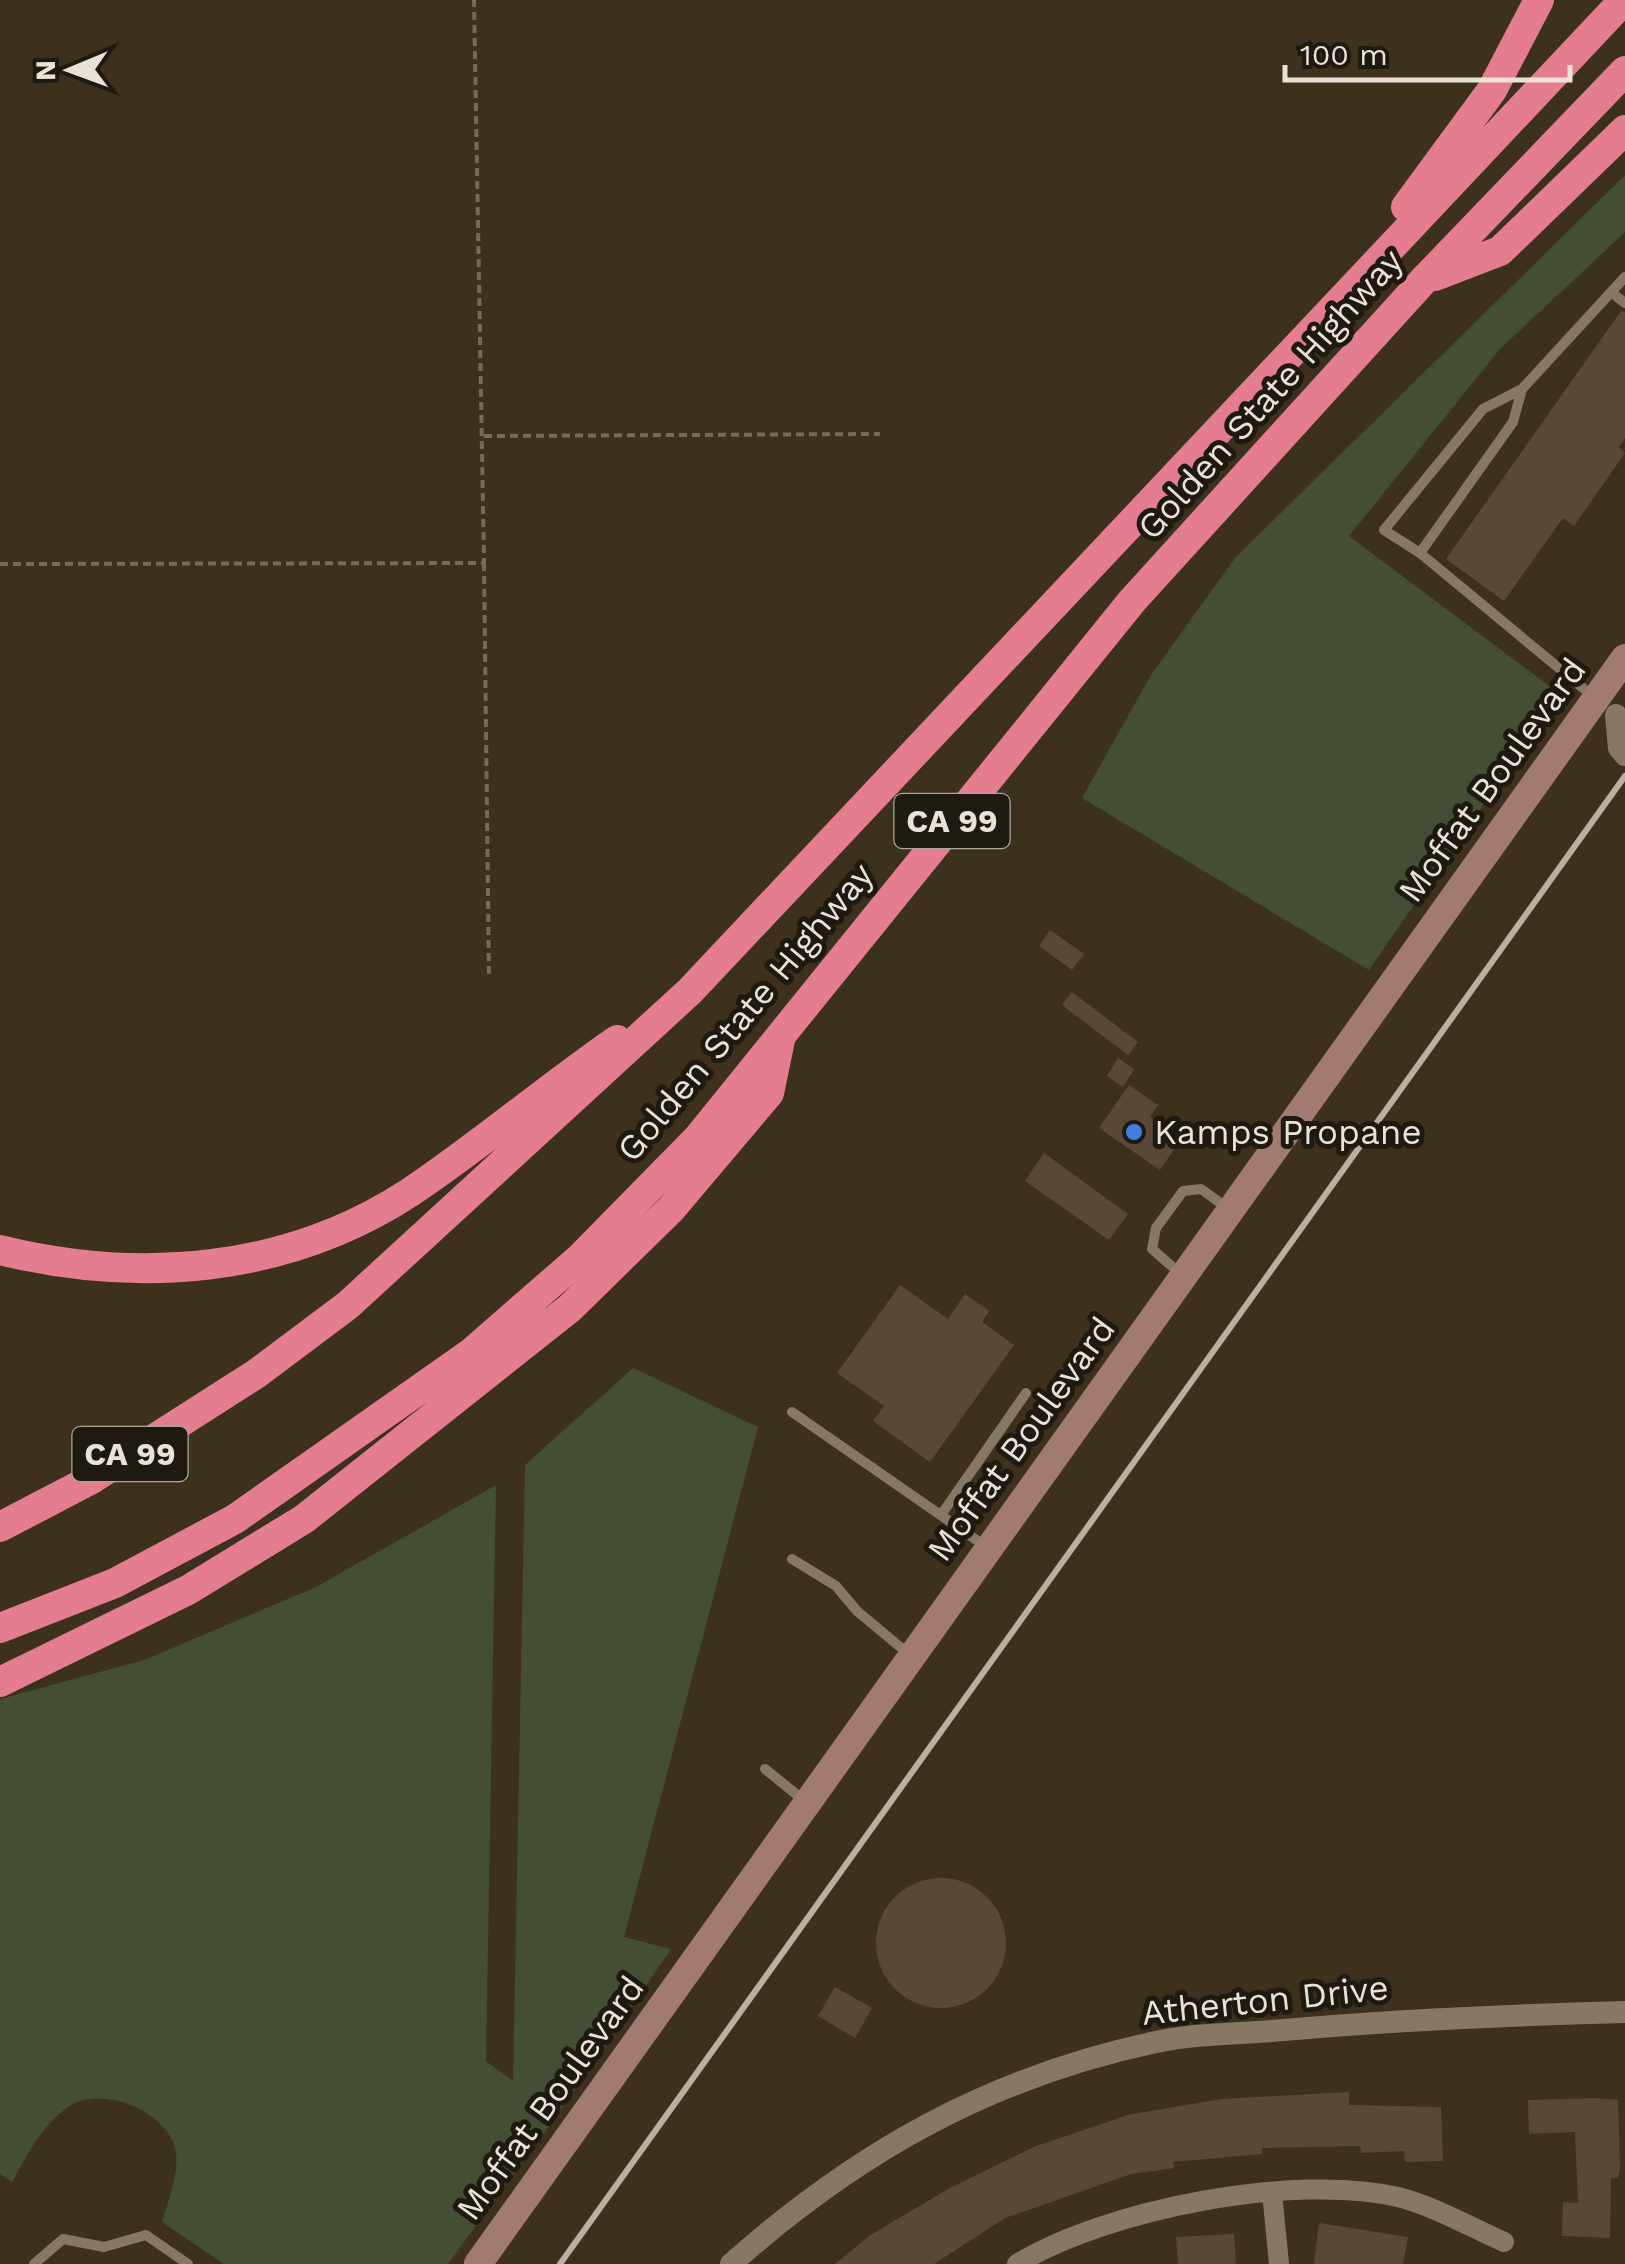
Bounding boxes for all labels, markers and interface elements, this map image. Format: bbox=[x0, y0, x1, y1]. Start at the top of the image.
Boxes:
north arrow bbox=[20, 20, 120, 120]
scale bar bbox=[1285, 20, 1570, 82]
text: 100 m bbox=[1300, 37, 1388, 72]
text: N bbox=[29, 60, 62, 81]
street label: Golden State Highway bbox=[1128, 240, 1412, 548]
street label: Moffat Boulevard bbox=[1389, 650, 1595, 910]
road number: CA 99 bbox=[894, 794, 1010, 848]
street label: Golden State Highway bbox=[608, 854, 882, 1170]
place label: Kamps Propane bbox=[1154, 1111, 1422, 1153]
marker: Kamps Propane bbox=[1123, 1121, 1145, 1143]
street label: Moffat Boulevard bbox=[918, 1309, 1124, 1569]
road number: CA 99 bbox=[72, 1427, 188, 1481]
street label: Atherton Drive bbox=[1140, 1966, 1390, 2034]
street label: Moffat Boulevard bbox=[447, 1968, 653, 2228]

